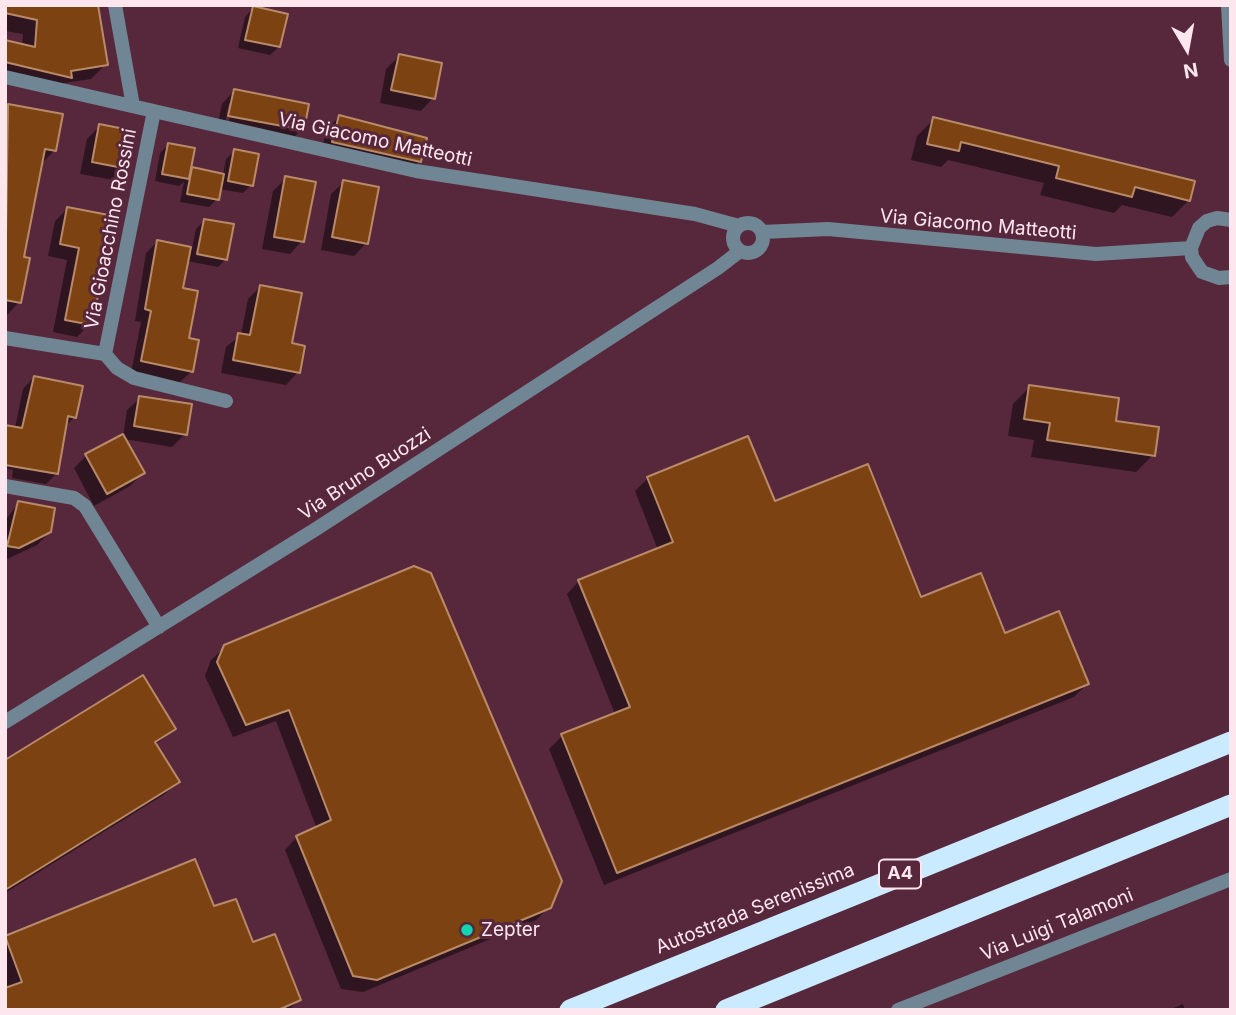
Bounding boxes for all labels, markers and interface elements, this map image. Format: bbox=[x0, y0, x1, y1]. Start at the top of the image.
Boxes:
north arrow bbox=[1152, 14, 1222, 84]
text: N bbox=[1182, 58, 1200, 83]
street label: Via Giacomo Matteotti bbox=[276, 108, 474, 172]
street label: Via Gioacchino Rossini bbox=[80, 127, 142, 331]
street label: Via Giacomo Matteotti bbox=[879, 205, 1077, 245]
street label: Via Bruno Buozzi bbox=[295, 423, 435, 525]
street label: Autostrada Serenissima bbox=[652, 859, 858, 959]
road number: A4 bbox=[879, 860, 921, 888]
street label: Via Luigi Talamoni bbox=[977, 884, 1137, 966]
place label: Zepter bbox=[481, 919, 540, 941]
marker: Zepter bbox=[459, 922, 475, 938]

